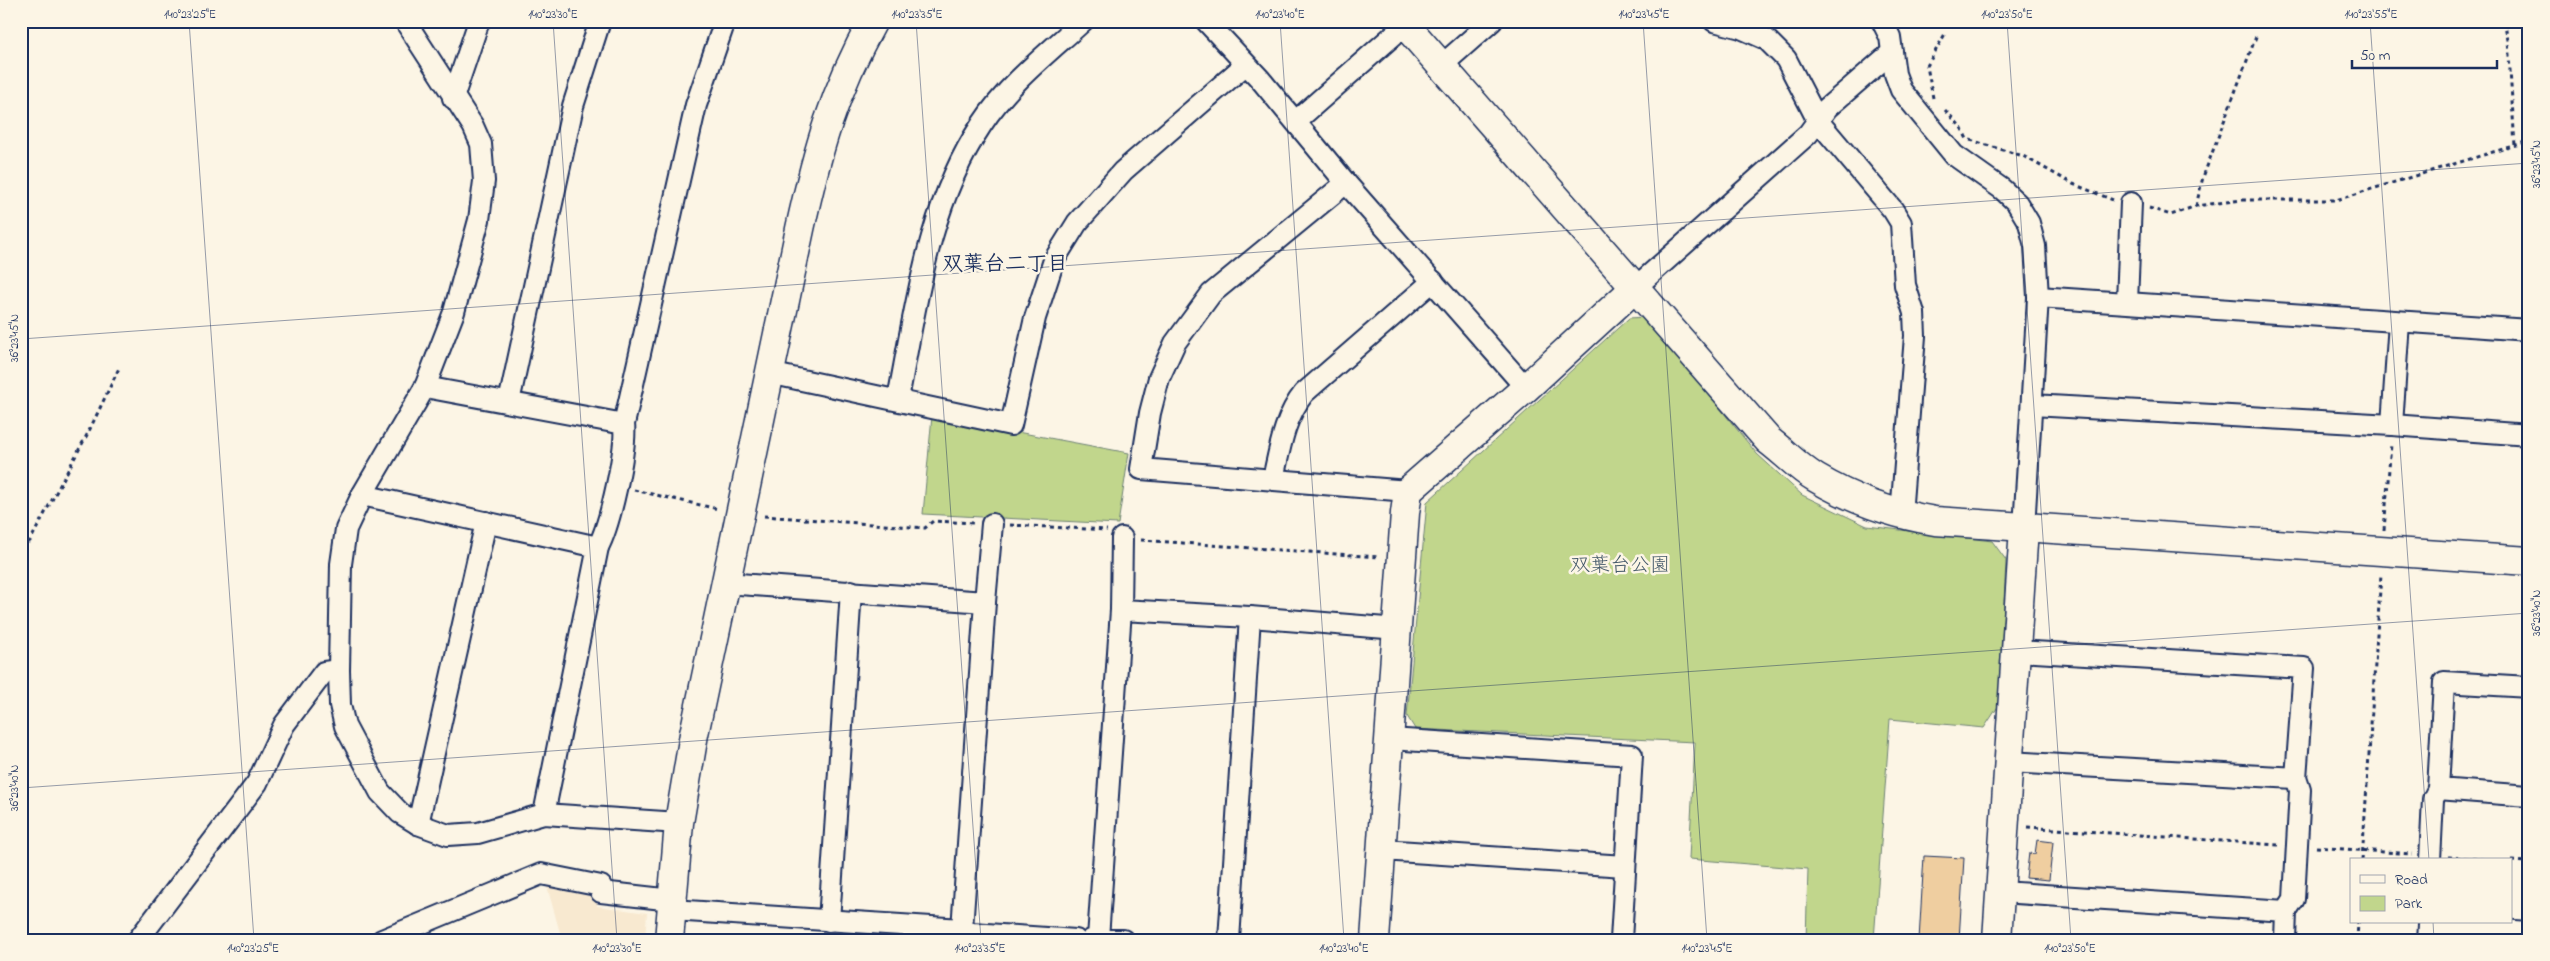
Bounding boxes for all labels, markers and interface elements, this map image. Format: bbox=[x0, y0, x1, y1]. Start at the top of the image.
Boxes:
text: 140°23'25"E bbox=[164, 6, 216, 24]
text: 140°23'30"E bbox=[528, 6, 578, 24]
text: 140°23'35"E bbox=[891, 6, 943, 24]
text: 140°23'40"E bbox=[1255, 6, 1305, 24]
text: 140°23'45"E bbox=[1618, 6, 1670, 24]
text: 140°23'50"E bbox=[1981, 6, 2033, 24]
text: 140°23'55"E bbox=[2344, 6, 2398, 24]
scale bar bbox=[2352, 38, 2498, 70]
text: 50 m bbox=[2360, 45, 2391, 67]
text: 36°23'45"N bbox=[2528, 140, 2546, 188]
district label: 双葉台二丁目 bbox=[942, 250, 1068, 280]
text: 36°23'45"N bbox=[6, 314, 24, 362]
park label: 双葉台公園 bbox=[1570, 552, 1670, 581]
text: 36°23'40"N bbox=[2528, 590, 2546, 636]
text: 36°23'40"N bbox=[6, 765, 24, 811]
legend bbox=[2350, 858, 2512, 924]
text: Road bbox=[2395, 869, 2428, 891]
text: Park bbox=[2395, 893, 2423, 915]
text: 140°23'25"E bbox=[227, 940, 279, 958]
text: 140°23'30"E bbox=[592, 940, 642, 958]
text: 140°23'35"E bbox=[954, 940, 1006, 958]
text: 140°23'40"E bbox=[1319, 940, 1369, 958]
text: 140°23'45"E bbox=[1681, 940, 1733, 958]
text: 140°23'50"E bbox=[2044, 940, 2096, 958]

